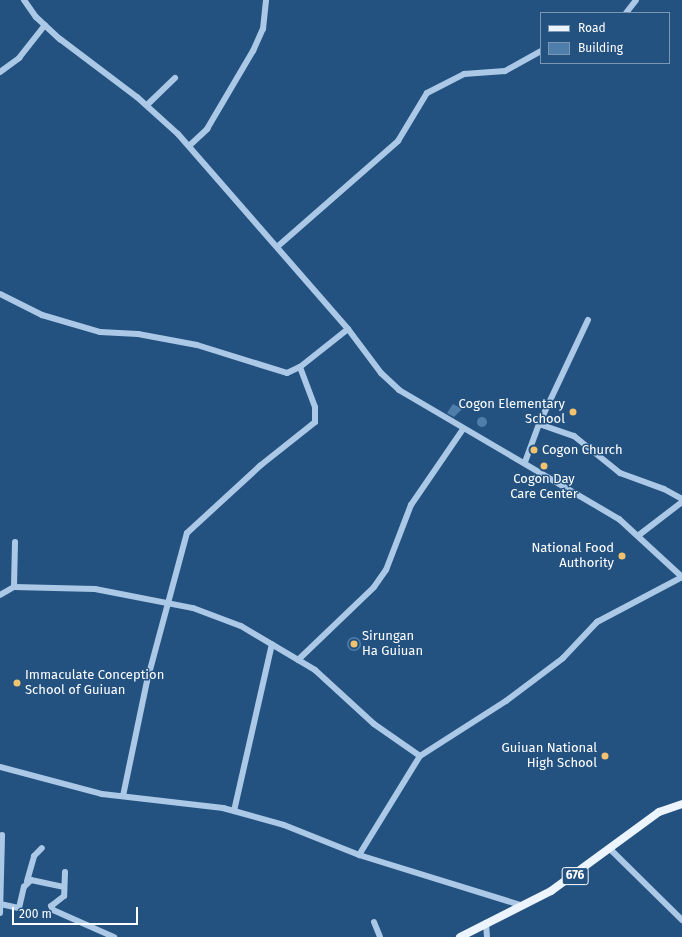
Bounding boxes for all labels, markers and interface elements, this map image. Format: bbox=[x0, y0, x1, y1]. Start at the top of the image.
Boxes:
legend bbox=[540, 12, 670, 64]
text: Road bbox=[578, 21, 606, 35]
text: Building bbox=[578, 41, 623, 55]
place label: Cogon Elementary School bbox=[459, 397, 565, 428]
marker: Cogon Elementary School bbox=[568, 407, 578, 417]
place label: Cogon Church bbox=[542, 442, 623, 458]
marker: Cogon Church bbox=[529, 445, 539, 455]
marker: Cogon Day Care Center bbox=[539, 461, 549, 471]
place label: Cogon Day Care Center bbox=[510, 472, 578, 503]
place label: National Food Authority bbox=[531, 541, 614, 572]
marker: National Food Authority bbox=[617, 551, 627, 561]
place label: Sirungan Ha Guiuan bbox=[362, 629, 423, 660]
marker: Sirungan Ha Guiuan bbox=[349, 639, 359, 649]
place label: Immaculate Conception School of Guiuan bbox=[25, 668, 164, 699]
marker: Immaculate Conception School of Guiuan bbox=[12, 678, 22, 688]
place label: Guiuan National High School bbox=[502, 741, 597, 772]
marker: Guiuan National High School bbox=[600, 751, 610, 761]
road number: 676 bbox=[561, 866, 589, 886]
scale bar bbox=[14, 899, 140, 925]
text: 200 m bbox=[19, 907, 52, 921]

